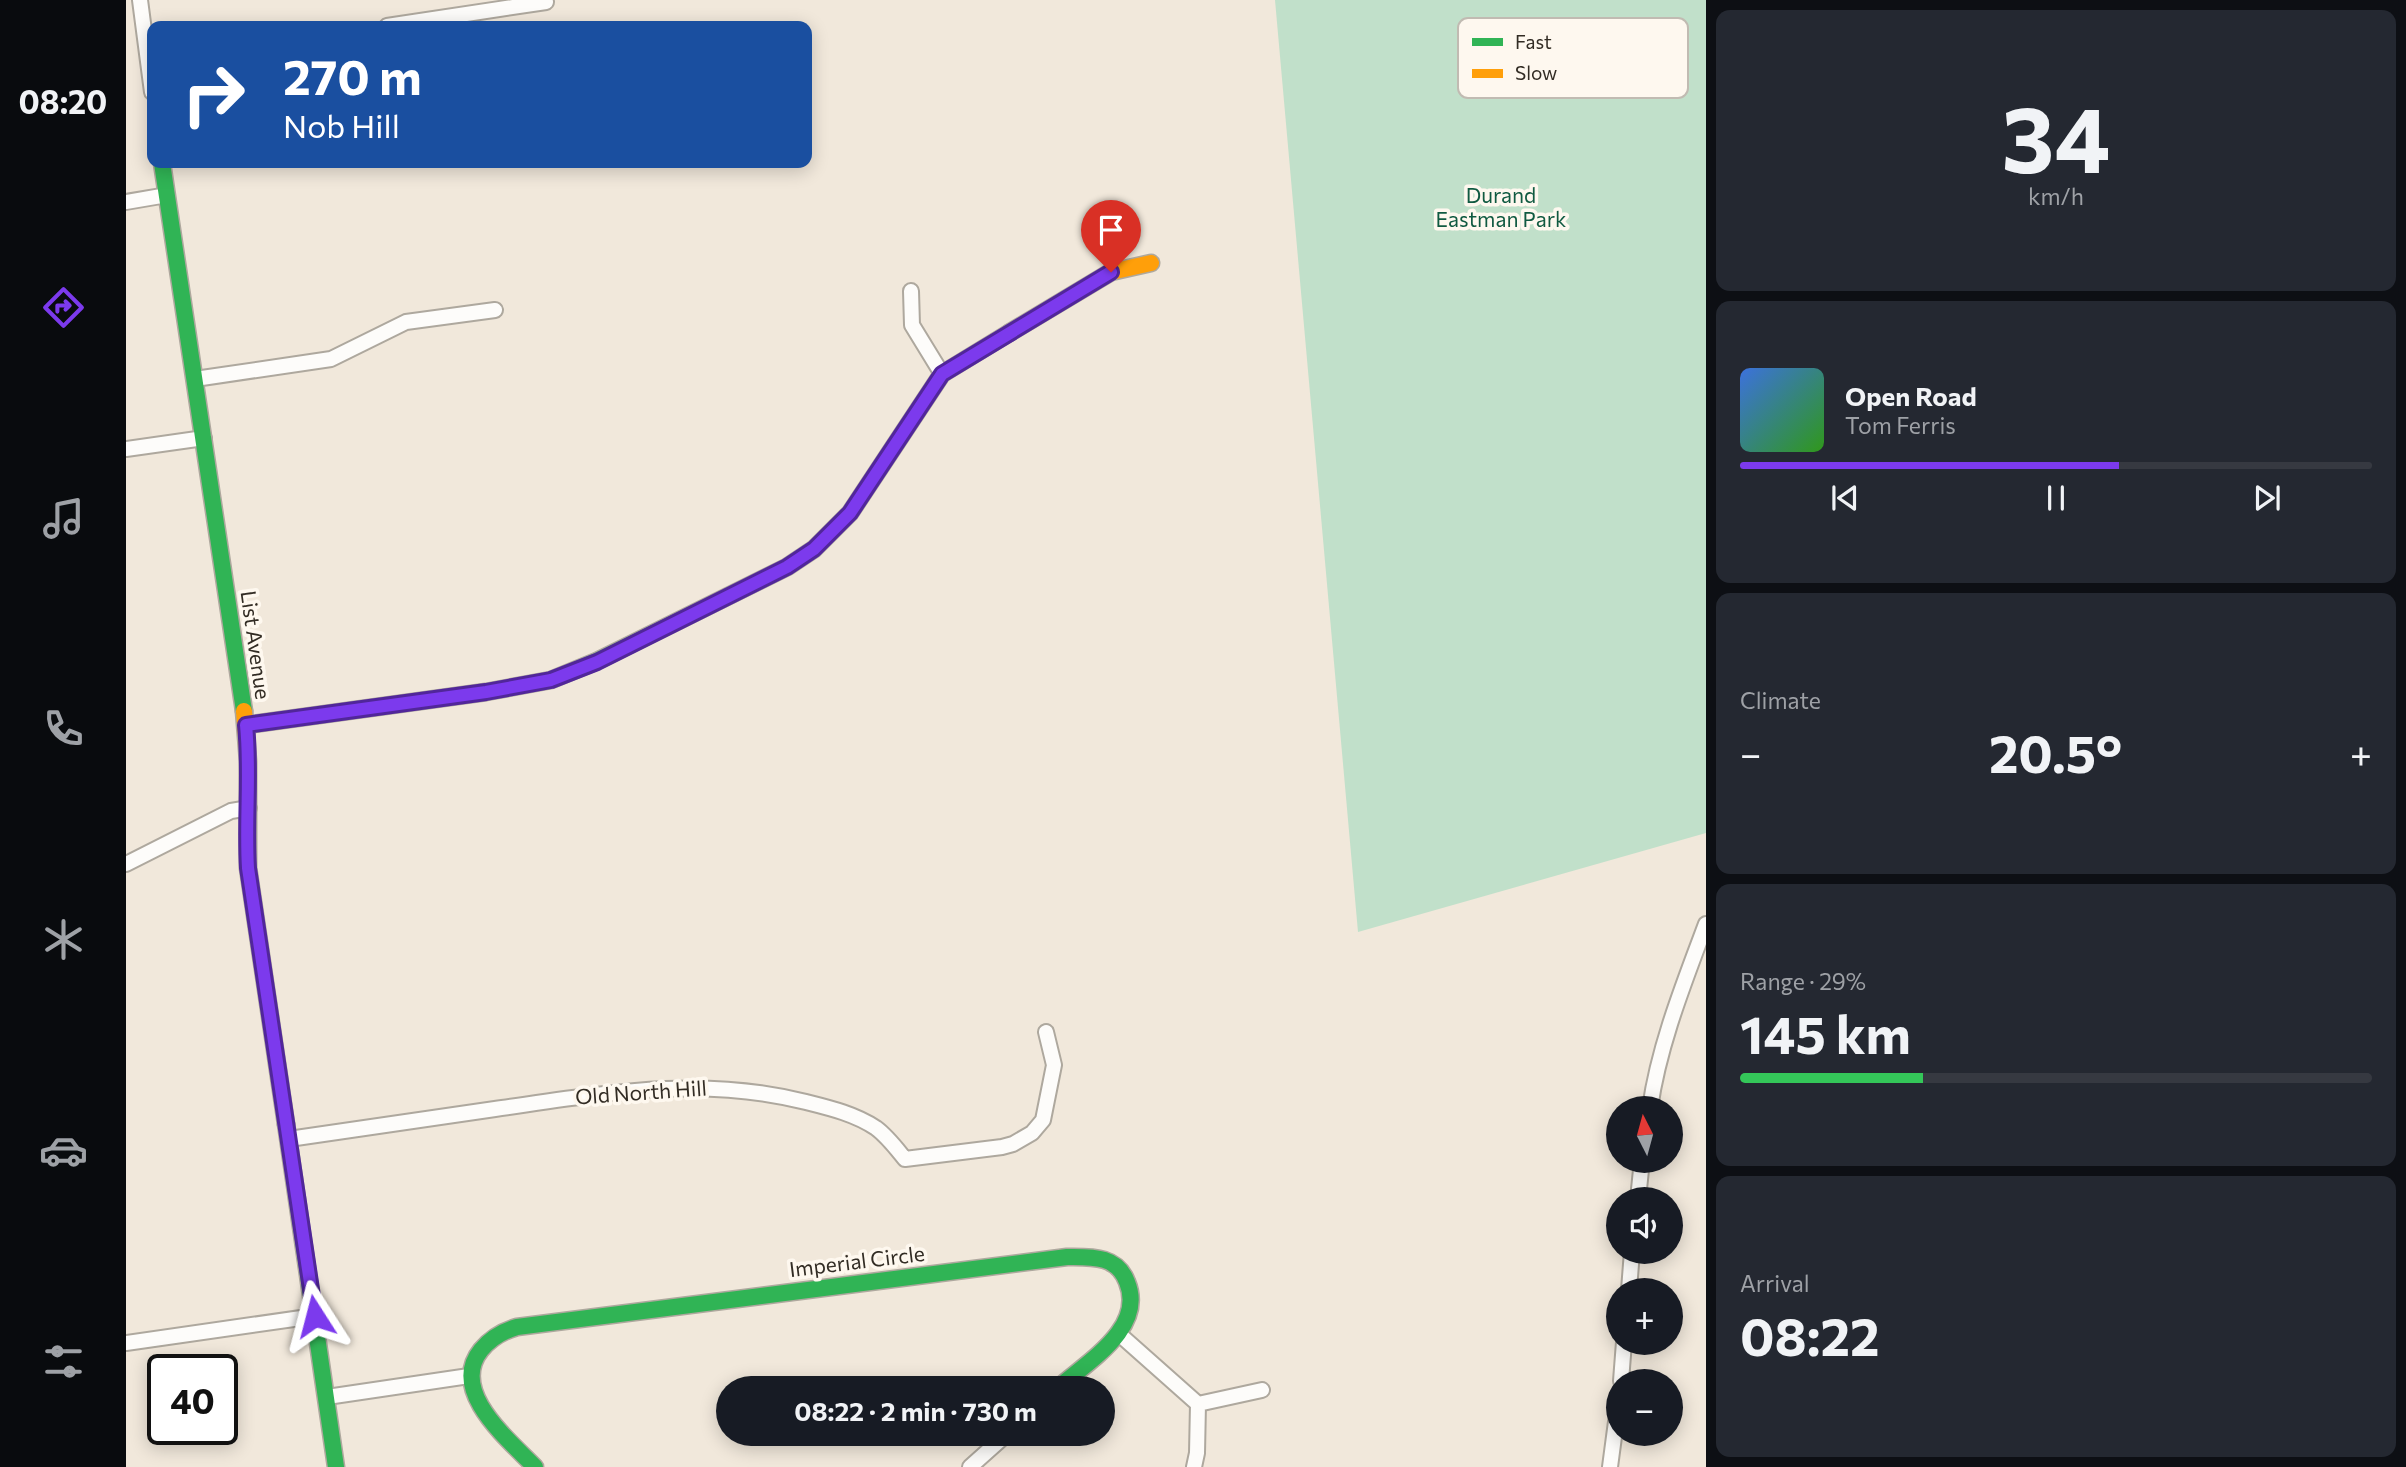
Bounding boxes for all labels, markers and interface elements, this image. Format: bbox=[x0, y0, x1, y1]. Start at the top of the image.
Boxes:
legend bbox=[1458, 18, 1688, 98]
text: Fast bbox=[1515, 30, 1552, 53]
text: 270 m bbox=[283, 45, 422, 105]
icon: right bbox=[168, 49, 259, 140]
text: Slow bbox=[1515, 61, 1557, 84]
text: 34 bbox=[2002, 80, 2110, 192]
text: 08:20 bbox=[19, 81, 107, 121]
text: Nob Hill bbox=[283, 105, 400, 145]
park label: Durand Eastman Park bbox=[1436, 182, 1566, 231]
text: km/h bbox=[2028, 182, 2084, 210]
pin bbox=[1081, 200, 1141, 272]
icon: arrive bbox=[1092, 211, 1130, 249]
icon: directions bbox=[39, 283, 88, 332]
text: Open Road bbox=[1845, 380, 1977, 411]
text: Tom Ferris bbox=[1845, 411, 1956, 439]
icon: previous bbox=[1826, 479, 1864, 517]
icon: pause bbox=[2037, 479, 2075, 517]
icon: next bbox=[2248, 479, 2286, 517]
icon: music bbox=[39, 494, 88, 543]
street label: List Avenue bbox=[236, 589, 276, 701]
text: Climate bbox=[1740, 686, 1821, 714]
icon: phone bbox=[39, 704, 88, 753]
text: 20.5° bbox=[1989, 720, 2122, 784]
text: − bbox=[1740, 729, 1762, 776]
text: + bbox=[2350, 729, 2372, 776]
icon: climate bbox=[39, 915, 88, 964]
text: Range · 29% bbox=[1740, 967, 1866, 995]
text: 145 km bbox=[1740, 1001, 1911, 1065]
street label: Old North Hill bbox=[574, 1074, 708, 1109]
north arrow bbox=[1606, 1096, 1684, 1172]
map controls bbox=[1606, 1096, 1683, 1446]
icon: car bbox=[39, 1126, 88, 1175]
button: sound bbox=[1606, 1187, 1683, 1264]
street label: Imperial Circle bbox=[788, 1240, 926, 1281]
text: Arrival bbox=[1740, 1269, 1810, 1297]
button: + bbox=[1606, 1278, 1683, 1355]
position arrow bbox=[278, 1279, 352, 1353]
text: 08:22 bbox=[1740, 1303, 1880, 1367]
icon: filters bbox=[39, 1337, 88, 1386]
speed limit sign: 40 bbox=[147, 1354, 238, 1445]
button: − bbox=[1606, 1369, 1683, 1446]
text: 08:22 · 2 min · 730 m bbox=[794, 1395, 1037, 1426]

